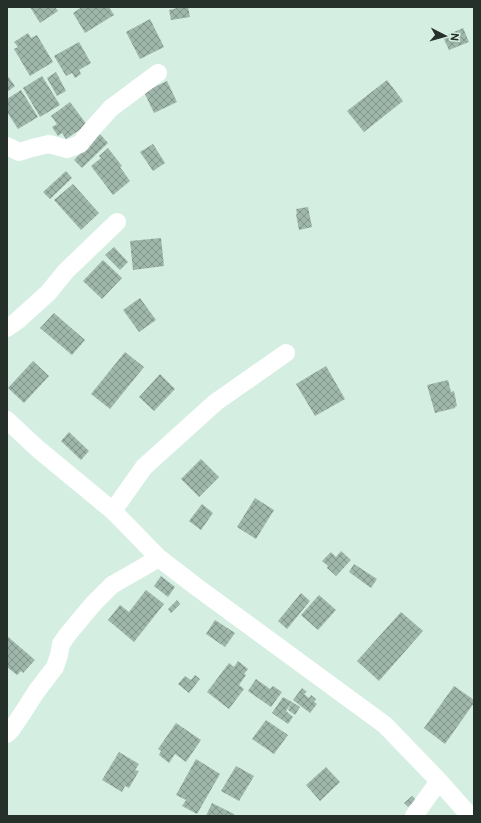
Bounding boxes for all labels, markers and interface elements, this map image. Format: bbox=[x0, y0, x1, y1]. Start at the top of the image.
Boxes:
north arrow bbox=[425, 16, 465, 56]
text: N bbox=[448, 32, 461, 42]

